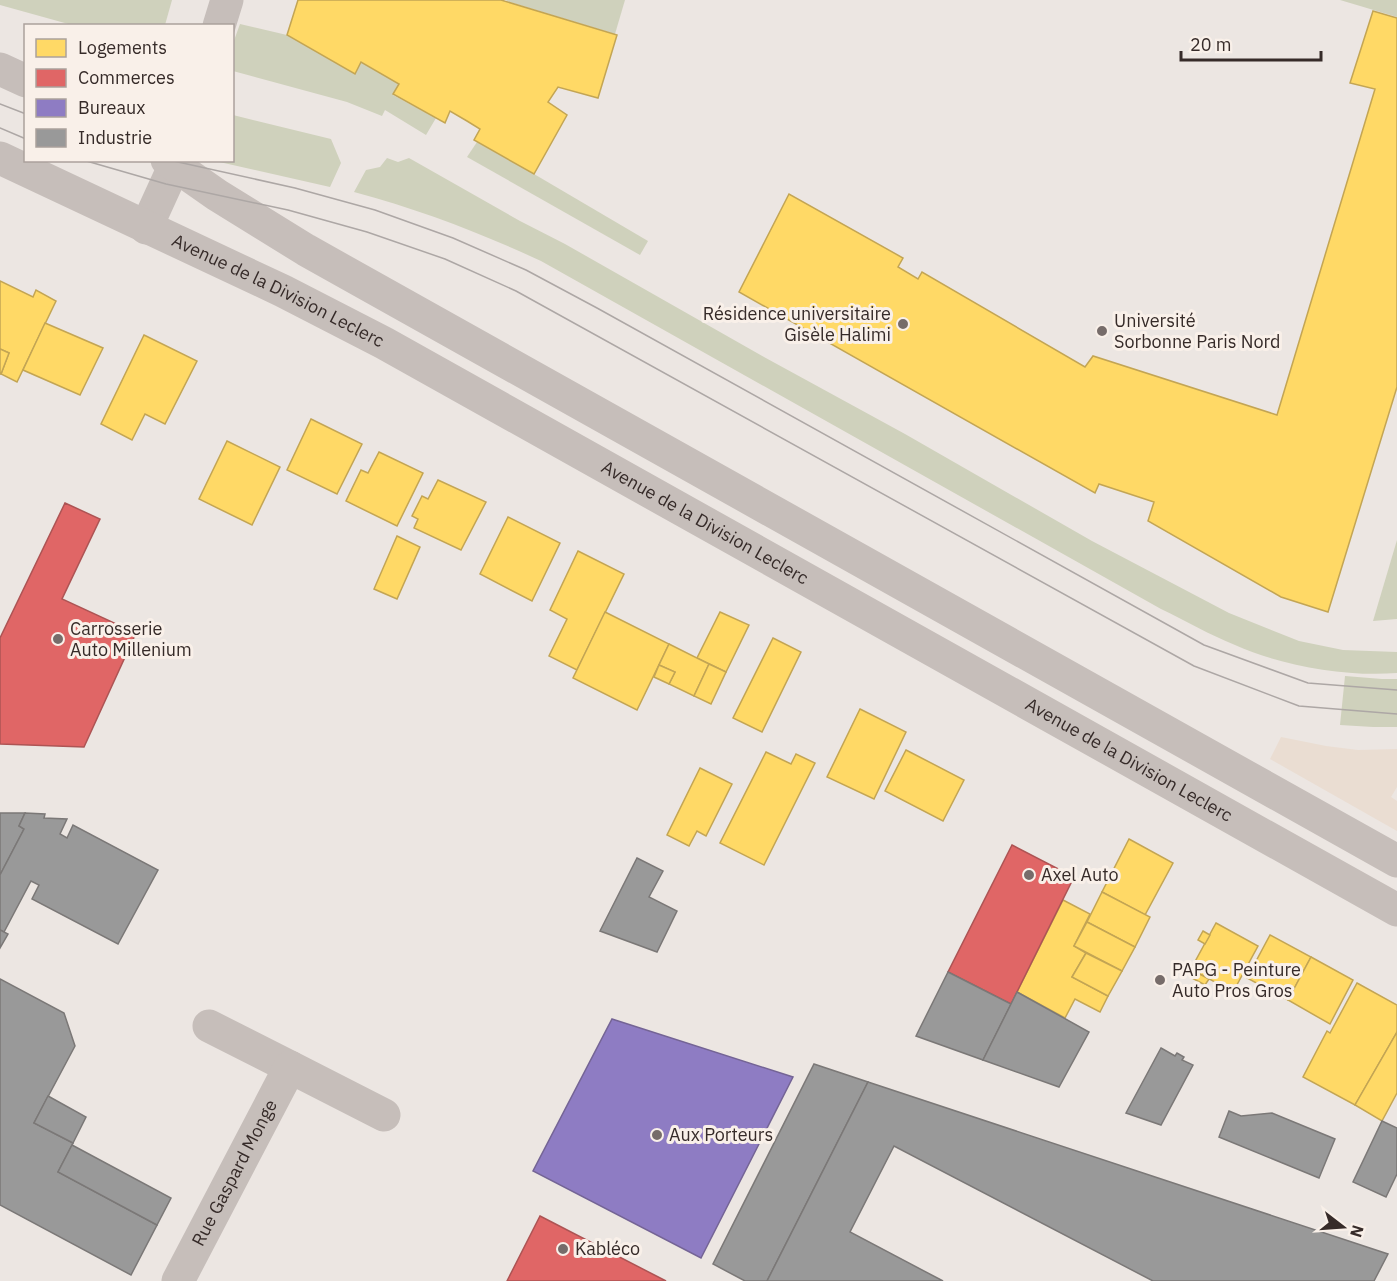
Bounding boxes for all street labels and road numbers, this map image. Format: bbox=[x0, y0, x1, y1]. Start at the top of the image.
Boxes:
street label: Avenue de la Division Leclerc bbox=[168, 228, 388, 352]
street label: Avenue de la Division Leclerc bbox=[597, 455, 813, 589]
street label: Avenue de la Division Leclerc bbox=[1022, 692, 1237, 827]
street label: Rue Gaspard Monge bbox=[186, 1095, 282, 1250]

